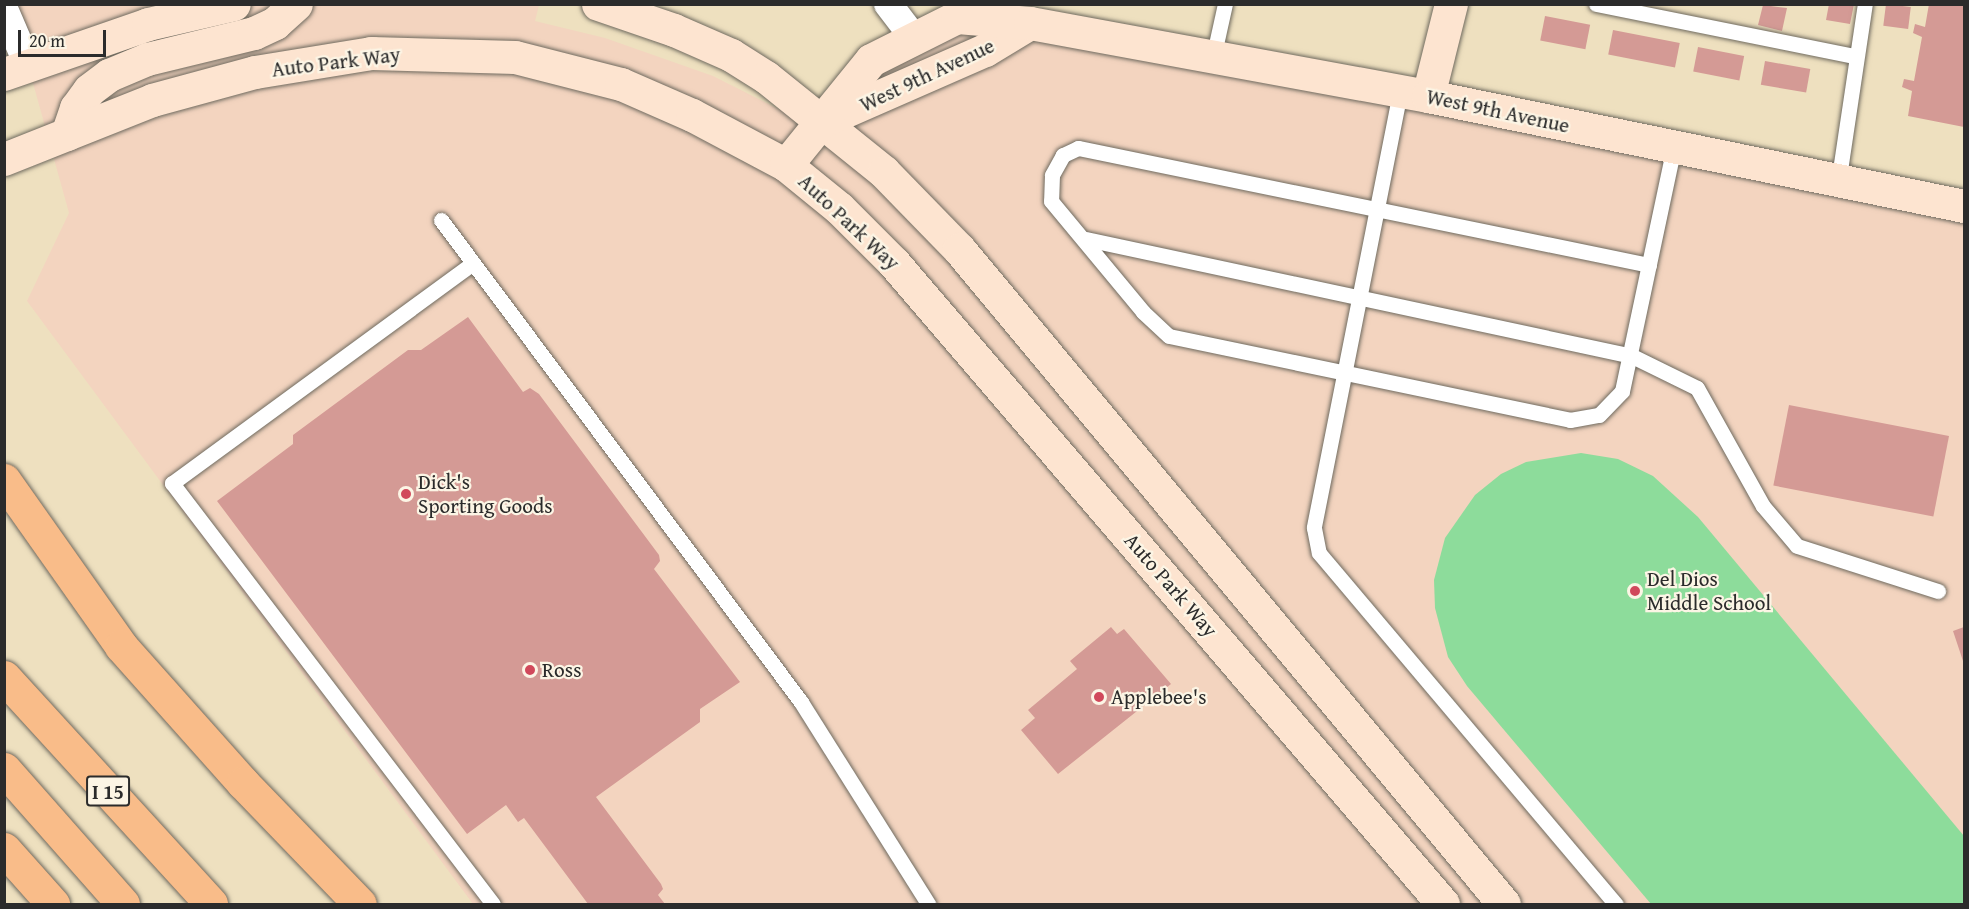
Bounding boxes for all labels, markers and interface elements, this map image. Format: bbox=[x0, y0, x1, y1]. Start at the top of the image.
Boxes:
scale bar bbox=[21, 18, 110, 56]
text: 20 m bbox=[29, 27, 65, 54]
street label: West 9th Avenue bbox=[856, 33, 998, 117]
street label: Auto Park Way bbox=[270, 42, 402, 82]
street label: West 9th Avenue bbox=[1424, 84, 1572, 138]
street label: Auto Park Way bbox=[793, 169, 905, 275]
place label: Dick's Sporting Goods bbox=[418, 469, 552, 519]
marker: Dick's Sporting Goods bbox=[399, 487, 413, 501]
street label: Auto Park Way bbox=[1119, 528, 1223, 642]
place label: Del Dios Middle School bbox=[1647, 566, 1771, 616]
marker: Del Dios Middle School bbox=[1628, 584, 1642, 598]
place label: Ross bbox=[542, 657, 581, 683]
marker: Ross bbox=[523, 663, 537, 677]
place label: Applebee's bbox=[1111, 684, 1206, 710]
marker: Applebee's bbox=[1092, 690, 1106, 704]
road number: I 15 bbox=[86, 774, 130, 808]

